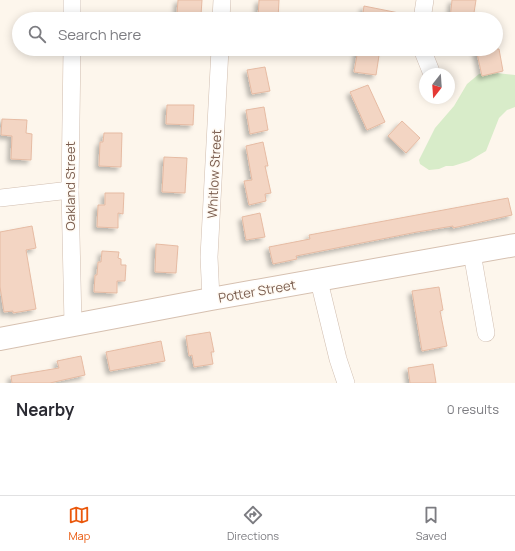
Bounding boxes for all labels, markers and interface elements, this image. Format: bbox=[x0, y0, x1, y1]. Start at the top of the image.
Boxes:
search box bbox=[12, 12, 503, 56]
icon: search bbox=[26, 23, 48, 45]
text: Search here bbox=[58, 24, 141, 45]
north arrow bbox=[419, 68, 455, 104]
street label: Whitlow Street bbox=[203, 129, 225, 219]
street label: Oakland Street bbox=[61, 141, 79, 231]
street label: Potter Street bbox=[217, 275, 297, 307]
text: Nearby bbox=[16, 398, 74, 421]
text: 0 results bbox=[447, 400, 499, 418]
tab: Map bbox=[68, 504, 90, 543]
tab: Directions bbox=[227, 504, 279, 543]
tab: Saved bbox=[416, 504, 447, 543]

